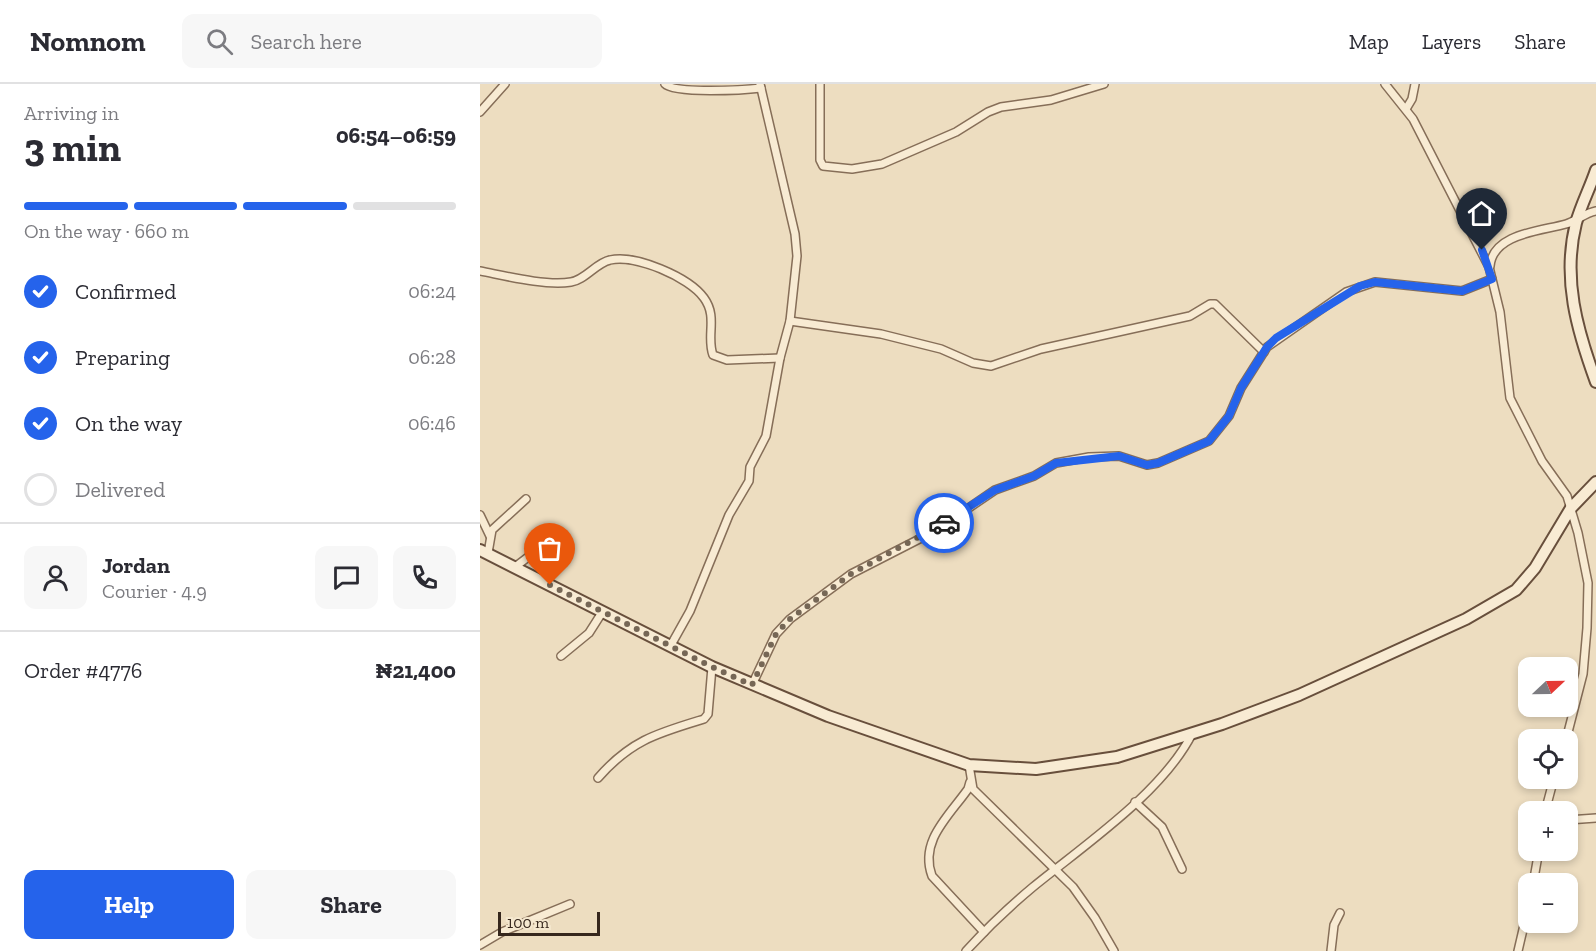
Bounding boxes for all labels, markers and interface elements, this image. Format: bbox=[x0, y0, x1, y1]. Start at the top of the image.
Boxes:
search box bbox=[182, 14, 602, 68]
text: Nomnom bbox=[30, 25, 146, 58]
icon: search bbox=[203, 25, 236, 58]
text: Search here bbox=[251, 28, 362, 55]
text: Map bbox=[1349, 29, 1389, 54]
text: Layers bbox=[1422, 29, 1481, 54]
text: Share bbox=[1514, 29, 1566, 54]
text: Arriving in bbox=[24, 101, 119, 125]
text: 06:54–06:59 bbox=[336, 122, 456, 149]
text: 3 min bbox=[24, 124, 121, 171]
pin bbox=[1456, 188, 1507, 250]
icon: home bbox=[1465, 197, 1498, 230]
text: On the way · 660 m bbox=[24, 219, 189, 243]
icon: check bbox=[24, 275, 57, 308]
text: Confirmed bbox=[75, 278, 176, 305]
text: 06:24 bbox=[408, 279, 456, 303]
icon: check bbox=[24, 341, 57, 374]
text: Preparing bbox=[75, 344, 170, 371]
text: 06:28 bbox=[408, 345, 456, 369]
icon: check bbox=[24, 407, 57, 440]
text: On the way bbox=[75, 410, 182, 437]
text: 06:46 bbox=[408, 411, 456, 435]
text: Delivered bbox=[75, 476, 165, 503]
courier bbox=[914, 493, 974, 553]
icon: car bbox=[928, 507, 961, 540]
pin bbox=[524, 523, 575, 585]
icon: bag bbox=[533, 532, 566, 565]
button: person bbox=[24, 546, 87, 609]
button: chat bbox=[315, 546, 378, 609]
button: phone bbox=[393, 546, 456, 609]
text: Jordan bbox=[102, 552, 170, 579]
text: Courier · 4.9 bbox=[102, 579, 207, 603]
text: Order #4776 bbox=[24, 657, 143, 684]
text: ₦21,400 bbox=[375, 657, 456, 684]
north arrow bbox=[1518, 657, 1578, 717]
map controls bbox=[1518, 657, 1578, 933]
button: locate bbox=[1518, 729, 1578, 789]
button: + bbox=[1518, 801, 1578, 861]
button: Help bbox=[24, 870, 234, 939]
button: Share bbox=[246, 870, 456, 939]
button: − bbox=[1518, 873, 1578, 933]
scale bar bbox=[498, 909, 600, 936]
text: 100 m bbox=[507, 913, 549, 932]

